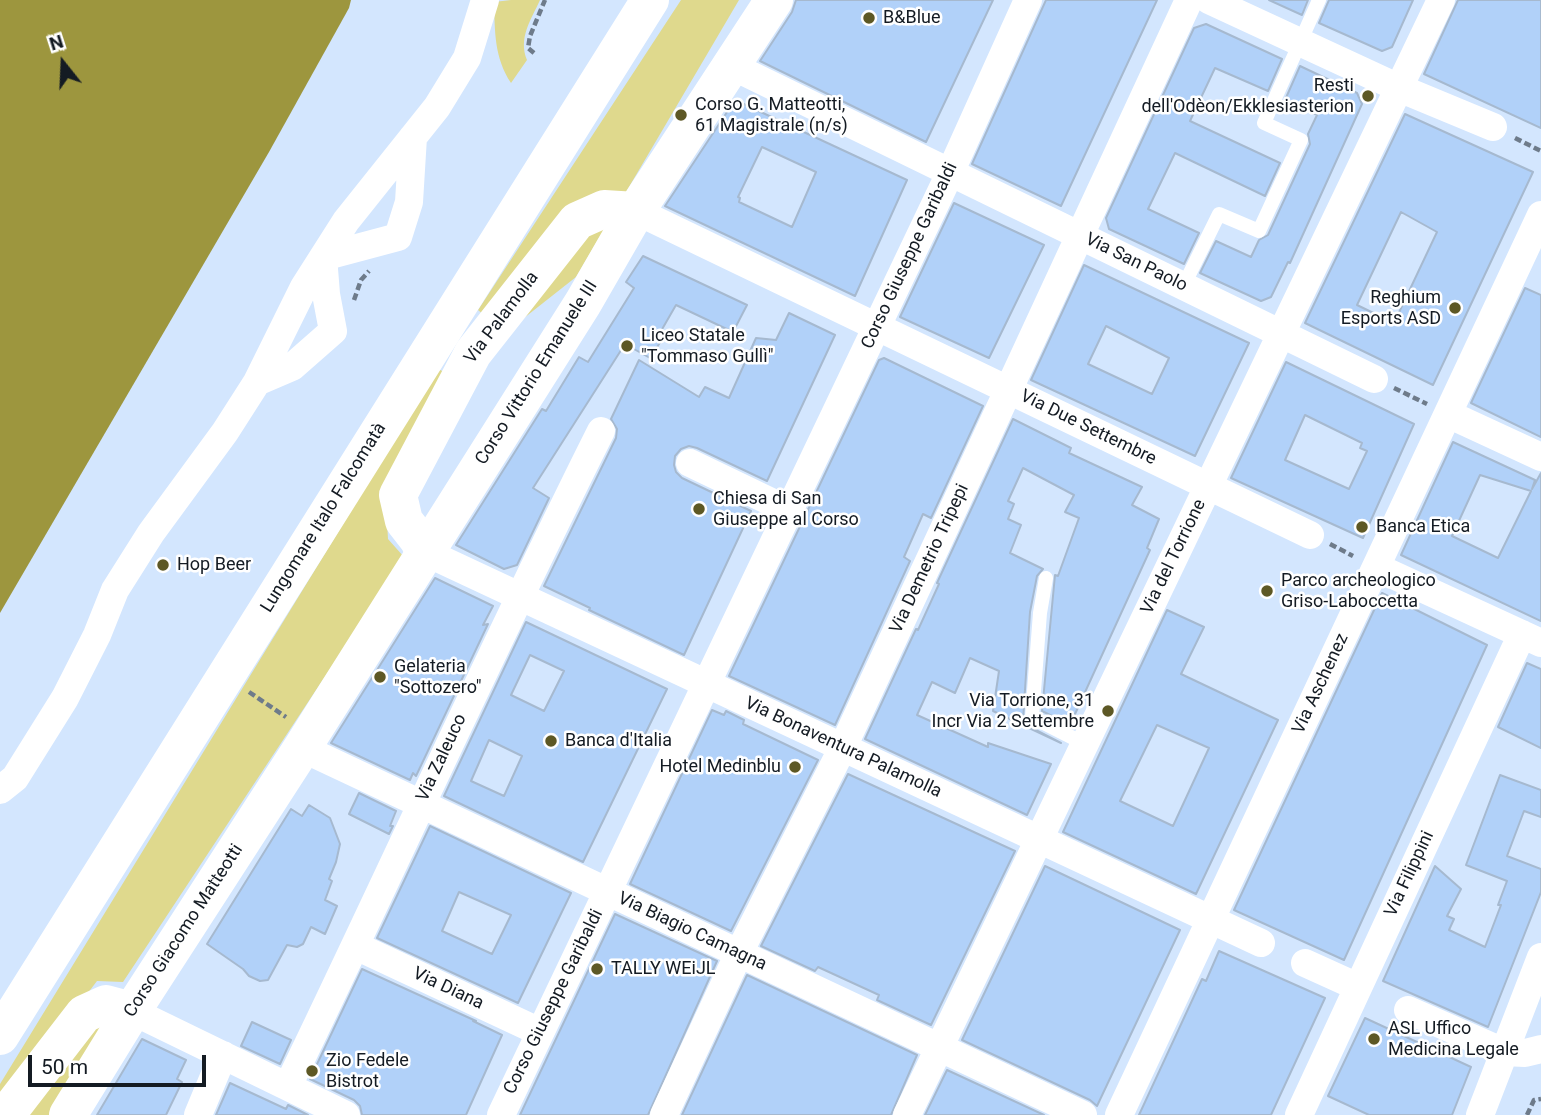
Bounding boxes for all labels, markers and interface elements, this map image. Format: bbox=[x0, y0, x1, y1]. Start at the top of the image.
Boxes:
place label: B&Blue bbox=[883, 7, 940, 29]
marker: B&Blue bbox=[861, 10, 877, 26]
north arrow bbox=[28, 28, 98, 98]
text: N bbox=[46, 30, 66, 56]
place label: Resti dell'Odèon/Ekklesiasterion bbox=[1141, 75, 1354, 118]
marker: Resti dell'Odèon/Ekklesiasterion bbox=[1360, 88, 1376, 104]
place label: Corso G. Matteotti, 61 Magistrale (n/s) bbox=[695, 94, 848, 136]
marker: Corso G. Matteotti, 61 Magistrale (n/s) bbox=[673, 107, 689, 123]
street label: Corso Giuseppe Garibaldi bbox=[857, 159, 963, 353]
street label: Via San Paolo bbox=[1081, 229, 1191, 297]
street label: Via Palamolla bbox=[460, 268, 544, 368]
street label: Corso Vittorio Emanuele III bbox=[471, 277, 603, 469]
place label: Reghium Esports ASD bbox=[1341, 287, 1441, 330]
marker: Reghium Esports ASD bbox=[1447, 300, 1463, 316]
place label: Liceo Statale "Tommaso Gullì" bbox=[641, 325, 773, 368]
marker: Liceo Statale "Tommaso Gullì" bbox=[619, 338, 635, 354]
street label: Via Due Settembre bbox=[1016, 386, 1160, 470]
street label: Lungomare Italo Falcomatà bbox=[257, 419, 391, 617]
street label: Via Demetrio Tripepi bbox=[886, 481, 974, 637]
place label: Chiesa di San Giuseppe al Corso bbox=[713, 488, 859, 530]
street label: Via del Torrione bbox=[1137, 496, 1211, 618]
marker: Chiesa di San Giuseppe al Corso bbox=[691, 501, 707, 517]
place label: Banca Etica bbox=[1376, 516, 1470, 538]
marker: Banca Etica bbox=[1354, 519, 1370, 535]
place label: Hop Beer bbox=[177, 554, 251, 576]
marker: Hop Beer bbox=[155, 557, 171, 573]
place label: Parco archeologico Griso-Laboccetta bbox=[1281, 570, 1436, 612]
marker: Parco archeologico Griso-Laboccetta bbox=[1259, 583, 1275, 599]
street label: Via Aschenez bbox=[1288, 630, 1354, 738]
place label: Gelateria "Sottozero" bbox=[394, 656, 482, 698]
marker: Gelateria "Sottozero" bbox=[372, 669, 388, 685]
place label: Via Torrione, 31 Incr Via 2 Settembre bbox=[932, 690, 1094, 732]
street label: Via Bonaventura Palamolla bbox=[741, 693, 945, 803]
marker: Via Torrione, 31 Incr Via 2 Settembre bbox=[1100, 703, 1116, 719]
street label: Via Zaleuco bbox=[412, 711, 472, 805]
place label: Banca d'Italia bbox=[565, 730, 672, 752]
marker: Banca d'Italia bbox=[543, 733, 559, 749]
place label: Hotel Medinblu bbox=[659, 756, 781, 778]
marker: Hotel Medinblu bbox=[787, 759, 803, 775]
street label: Via Filippini bbox=[1381, 828, 1439, 920]
street label: Corso Giacomo Matteotti bbox=[120, 840, 248, 1022]
street label: Via Biagio Camagna bbox=[614, 888, 770, 976]
street label: Corso Giuseppe Garibaldi bbox=[500, 906, 608, 1098]
place label: TALLY WEiJL bbox=[611, 958, 716, 980]
marker: TALLY WEiJL bbox=[589, 961, 605, 977]
street label: Via Diana bbox=[409, 963, 487, 1015]
place label: ASL Uffico Medicina Legale bbox=[1388, 1018, 1519, 1060]
marker: ASL Uffico Medicina Legale bbox=[1366, 1031, 1382, 1047]
scale bar bbox=[32, 1042, 210, 1086]
place label: Zio Fedele Bistrot bbox=[326, 1050, 409, 1092]
text: 50 m bbox=[41, 1055, 88, 1079]
marker: Zio Fedele Bistrot bbox=[304, 1063, 320, 1079]

